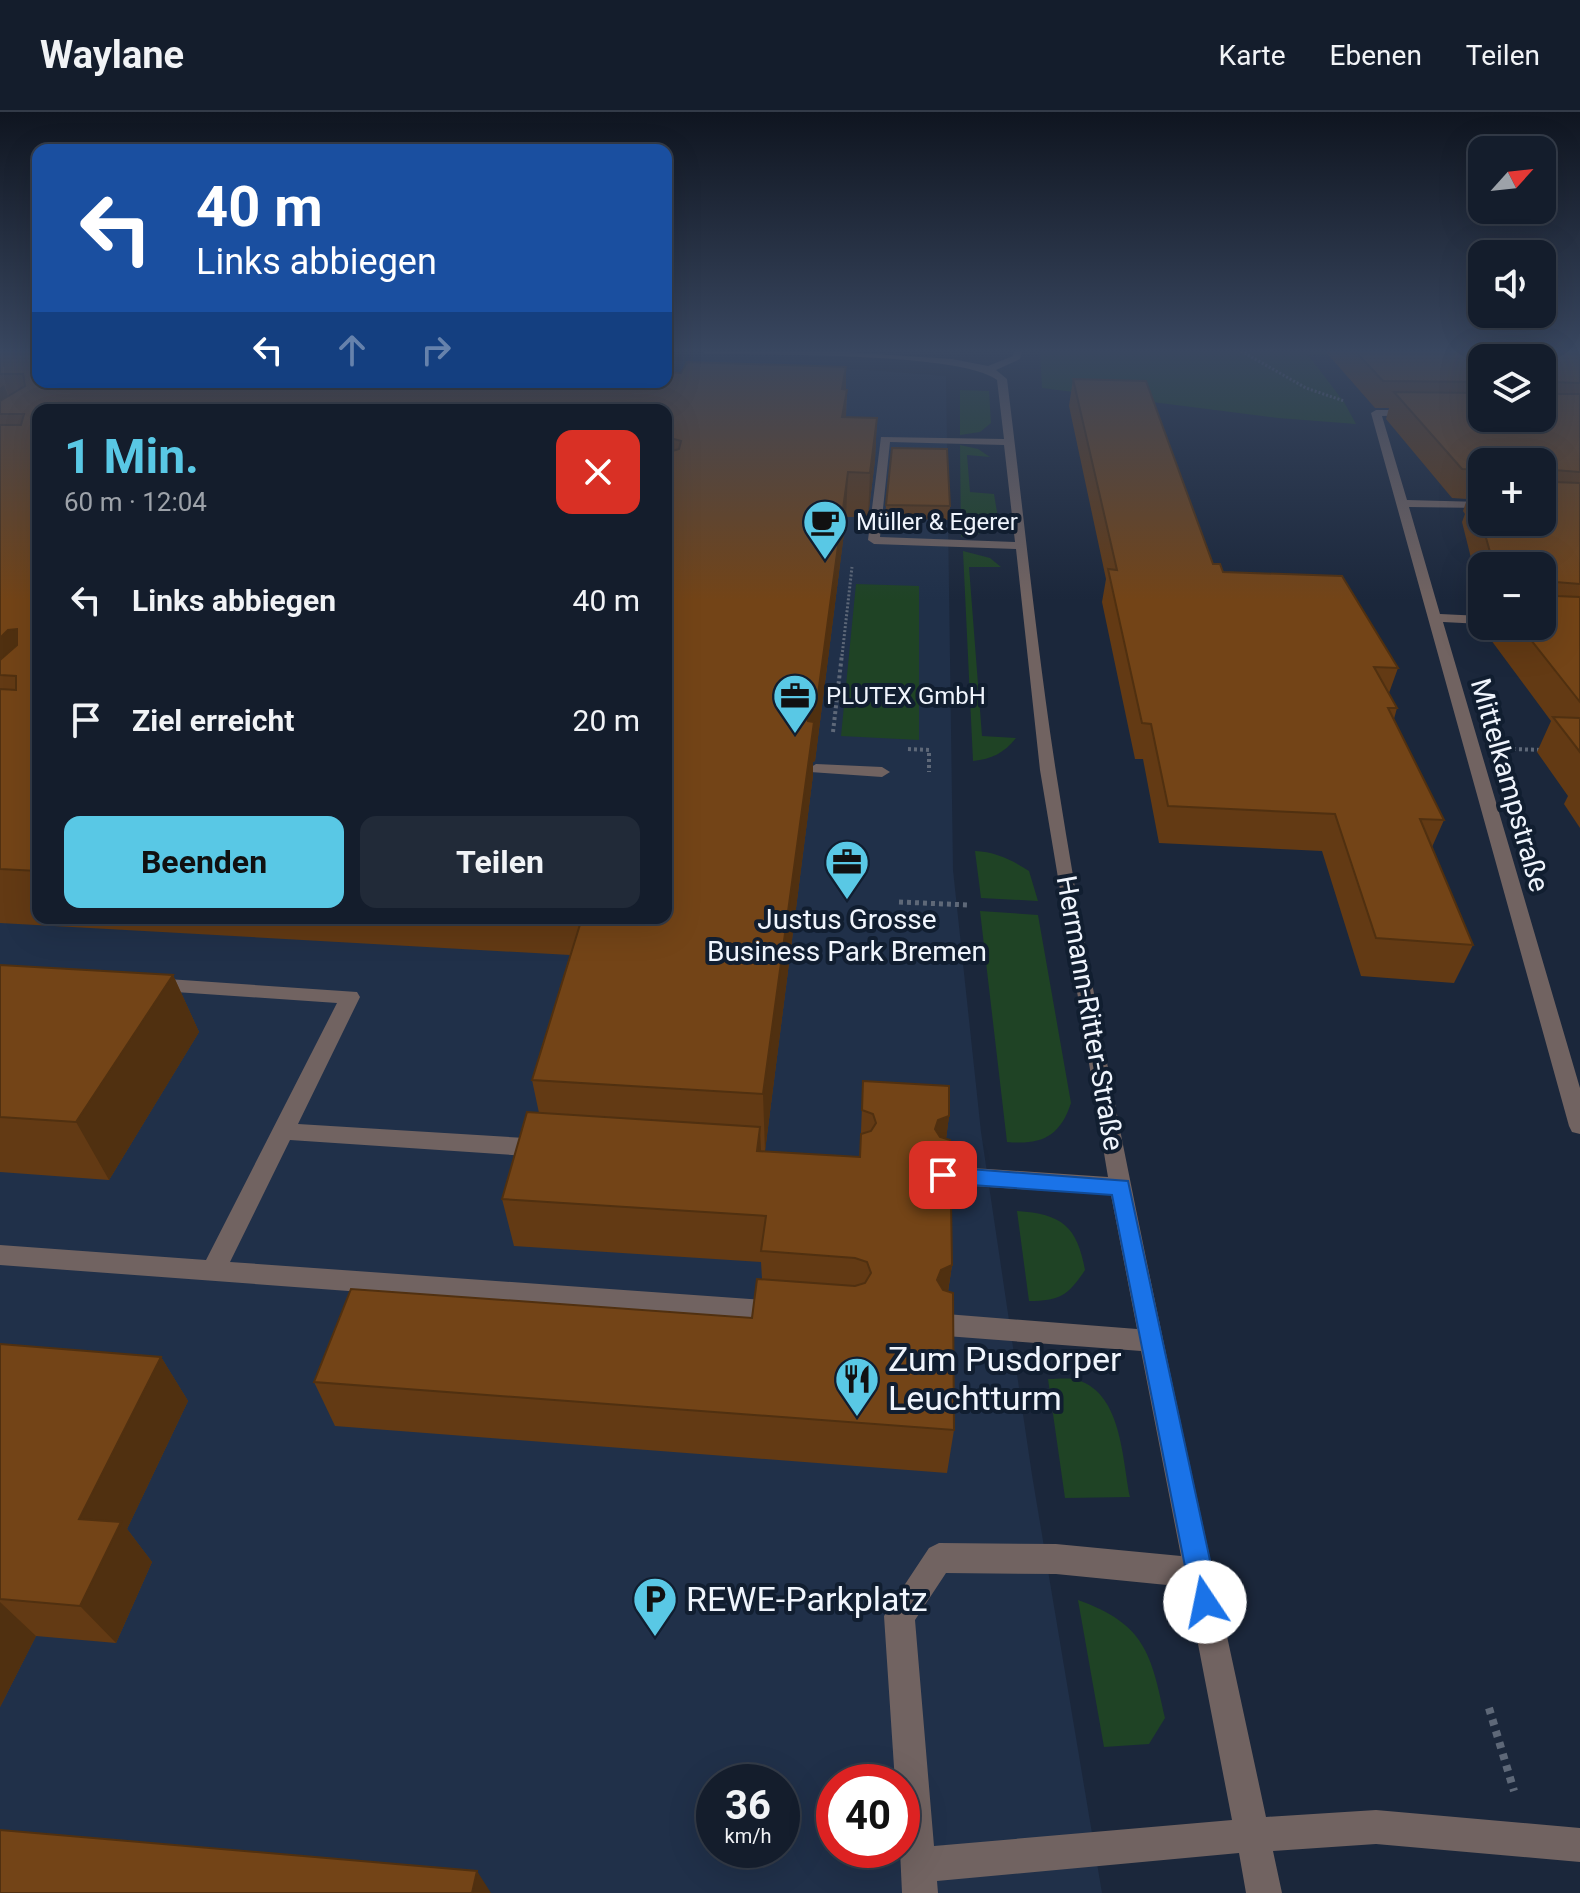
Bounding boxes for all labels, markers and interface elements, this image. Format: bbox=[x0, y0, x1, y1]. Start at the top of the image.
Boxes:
text: Waylane bbox=[40, 33, 184, 77]
text: Karte bbox=[1219, 39, 1286, 72]
text: Ebenen bbox=[1330, 39, 1422, 72]
text: Teilen bbox=[1466, 39, 1540, 72]
north arrow bbox=[1468, 136, 1556, 224]
map controls bbox=[1468, 136, 1556, 640]
text: 40 m bbox=[196, 174, 323, 240]
icon: left bbox=[64, 176, 168, 280]
button: sound bbox=[1468, 240, 1556, 328]
text: Links abbiegen bbox=[196, 241, 437, 283]
icon: left bbox=[246, 328, 290, 372]
icon: ahead bbox=[330, 328, 374, 372]
icon: right bbox=[414, 328, 458, 372]
button: layers bbox=[1468, 344, 1556, 432]
text: 1 Min. bbox=[64, 428, 199, 485]
button: close bbox=[556, 430, 640, 514]
button: + bbox=[1468, 448, 1556, 536]
text: 60 m · 12:04 bbox=[64, 487, 207, 517]
cafe icon: Müller & Egerer bbox=[801, 498, 849, 561]
place label: Müller & Egerer bbox=[856, 508, 1018, 536]
button: − bbox=[1468, 552, 1556, 640]
icon: left bbox=[64, 578, 108, 622]
text: Links abbiegen bbox=[132, 583, 336, 618]
text: 40 m bbox=[573, 583, 640, 618]
office icon: PLUTEX GmbH bbox=[771, 672, 819, 735]
street label: Mittelkampstraße bbox=[1464, 675, 1556, 895]
place label: PLUTEX GmbH bbox=[826, 682, 986, 710]
icon: arrive bbox=[64, 698, 108, 742]
text: Ziel erreicht bbox=[132, 703, 294, 738]
text: 20 m bbox=[573, 703, 640, 738]
button: Beenden bbox=[64, 816, 344, 908]
button: Teilen bbox=[360, 816, 640, 908]
office icon: Justus Grosse Business Park Bremen bbox=[823, 838, 871, 901]
street label: Hermann-Ritter-Straße bbox=[1050, 873, 1130, 1153]
place label: Justus Grosse Business Park Bremen bbox=[707, 903, 987, 968]
pin bbox=[909, 1141, 977, 1209]
icon: arrive bbox=[921, 1153, 965, 1197]
place label: Zum Pusdorper Leuchtturm bbox=[888, 1339, 1122, 1418]
restaurant icon: Zum Pusdorper Leuchtturm bbox=[833, 1355, 881, 1418]
position arrow bbox=[1163, 1560, 1247, 1644]
parking icon: REWE-Parkplatz bbox=[631, 1575, 679, 1638]
place label: REWE-Parkplatz bbox=[686, 1579, 928, 1619]
speed limit sign: 40 bbox=[816, 1764, 920, 1868]
text: 36 bbox=[725, 1782, 771, 1829]
text: km/h bbox=[725, 1824, 771, 1848]

